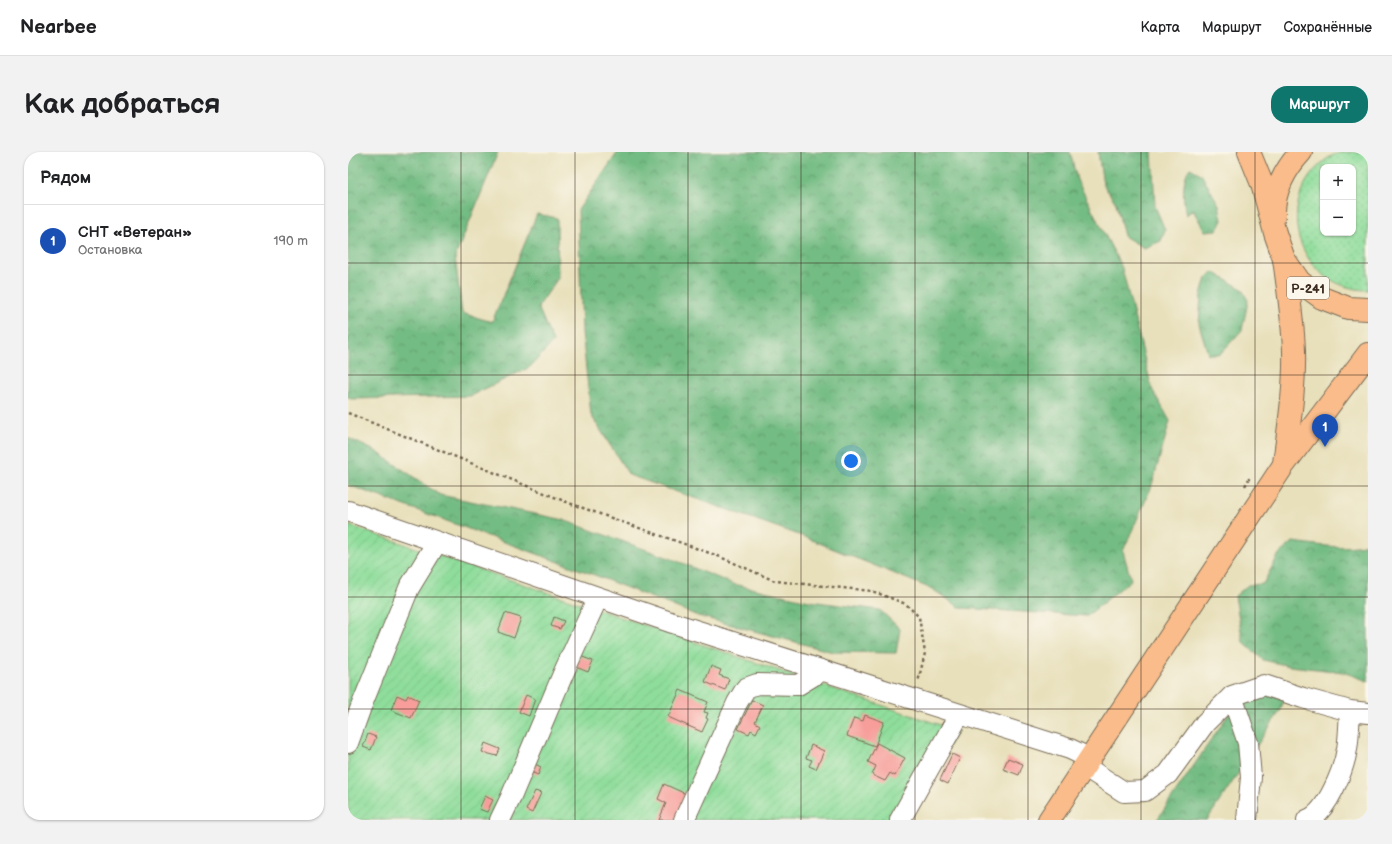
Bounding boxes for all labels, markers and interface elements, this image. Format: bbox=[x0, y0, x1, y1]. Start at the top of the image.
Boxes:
text: Nearbee bbox=[20, 16, 97, 39]
text: Карта bbox=[1141, 19, 1180, 36]
text: Маршрут bbox=[1202, 19, 1262, 36]
text: Сохранённые bbox=[1284, 19, 1372, 36]
button: Маршрут bbox=[1271, 86, 1368, 123]
text: Как добраться bbox=[24, 88, 221, 121]
map controls bbox=[1320, 164, 1356, 236]
button: + bbox=[1320, 164, 1356, 200]
text: Рядом bbox=[40, 168, 91, 188]
button: − bbox=[1320, 200, 1356, 236]
text: СНТ «Ветеран» bbox=[78, 223, 192, 242]
text: 1 bbox=[50, 233, 56, 249]
text: 190 m bbox=[274, 233, 308, 249]
text: Остановка bbox=[78, 242, 143, 258]
road number: Р-241 bbox=[1287, 277, 1329, 299]
pin: 1 bbox=[1312, 414, 1338, 447]
your location bbox=[841, 451, 861, 471]

